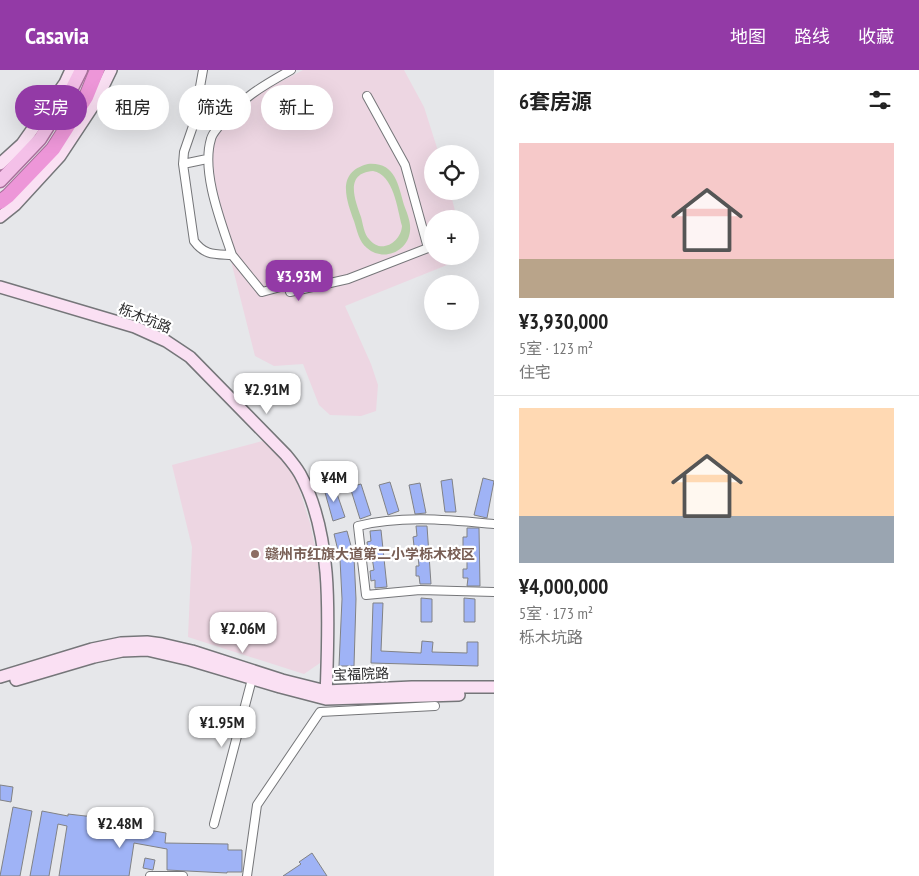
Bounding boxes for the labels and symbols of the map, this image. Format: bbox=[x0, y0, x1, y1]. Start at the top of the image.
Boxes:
pin: ¥3.93M bbox=[258, 260, 340, 302]
street label: 栎木坑路 bbox=[116, 299, 174, 337]
pin: ¥2.91M bbox=[226, 372, 308, 415]
pin: ¥4M bbox=[310, 460, 358, 503]
place label: 赣州市红旗大道第二小学栎木校区 bbox=[265, 545, 475, 563]
marker: 赣州市红旗大道第二小学栎木校区 bbox=[249, 548, 261, 560]
pin: ¥2.06M bbox=[202, 612, 284, 654]
street label: 宝福院路 bbox=[333, 664, 389, 684]
pin: ¥1.95M bbox=[181, 706, 263, 748]
pin: ¥2.48M bbox=[79, 806, 161, 849]

